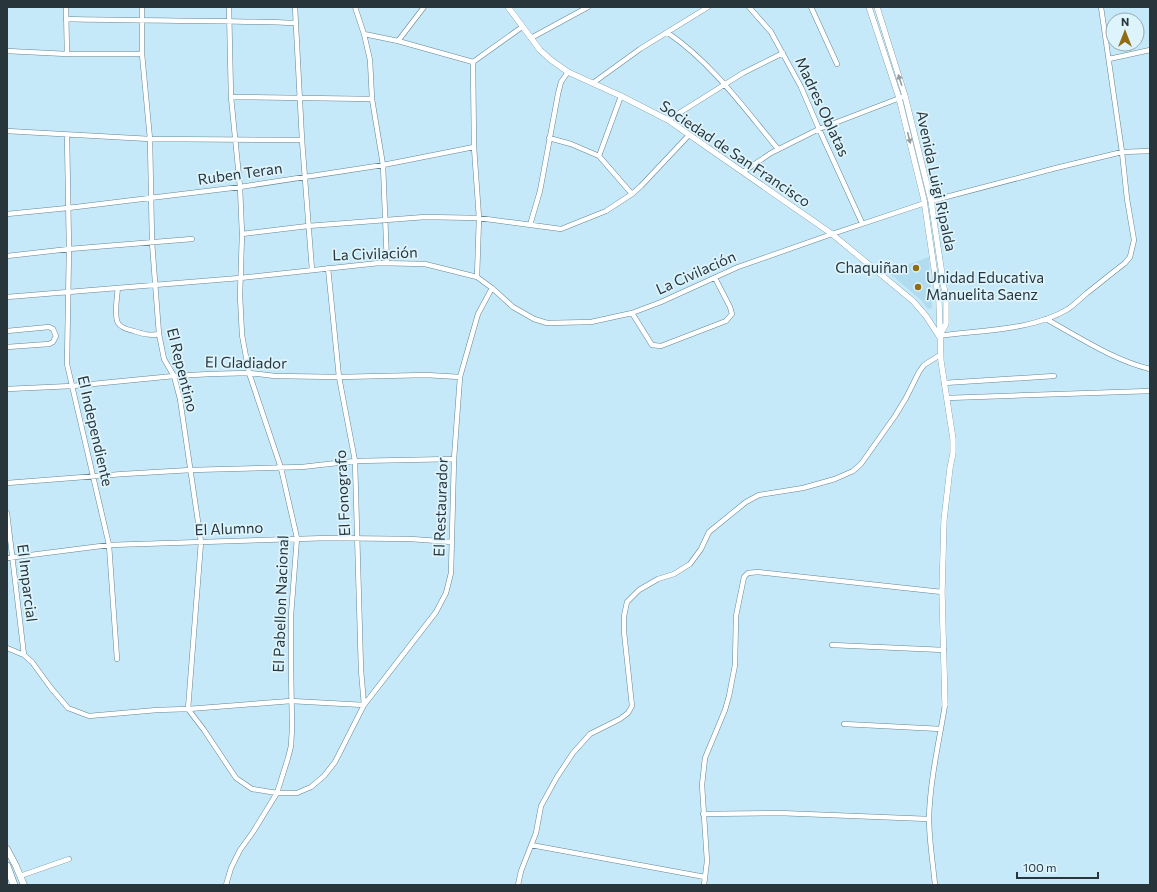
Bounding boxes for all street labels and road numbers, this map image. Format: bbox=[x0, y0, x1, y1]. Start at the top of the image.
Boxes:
street label: Madres Oblatas bbox=[792, 54, 854, 159]
street label: Sociedad de San Francisco bbox=[657, 96, 814, 210]
street label: Avenida Luigi Ripalda bbox=[913, 109, 961, 253]
street label: Ruben Teran bbox=[196, 158, 283, 188]
street label: La Civilación bbox=[332, 243, 418, 263]
street label: La Civilación bbox=[653, 246, 738, 298]
street label: El Repentino bbox=[164, 326, 202, 414]
street label: El Gladiador bbox=[205, 352, 287, 372]
street label: El Independiente bbox=[74, 374, 118, 488]
street label: El Fonografo bbox=[331, 449, 353, 537]
street label: El Restaurador bbox=[429, 457, 451, 557]
street label: El Alumno bbox=[194, 518, 264, 538]
street label: El Pabellon Nacional bbox=[269, 535, 291, 673]
street label: El Imparcial bbox=[14, 543, 42, 623]

